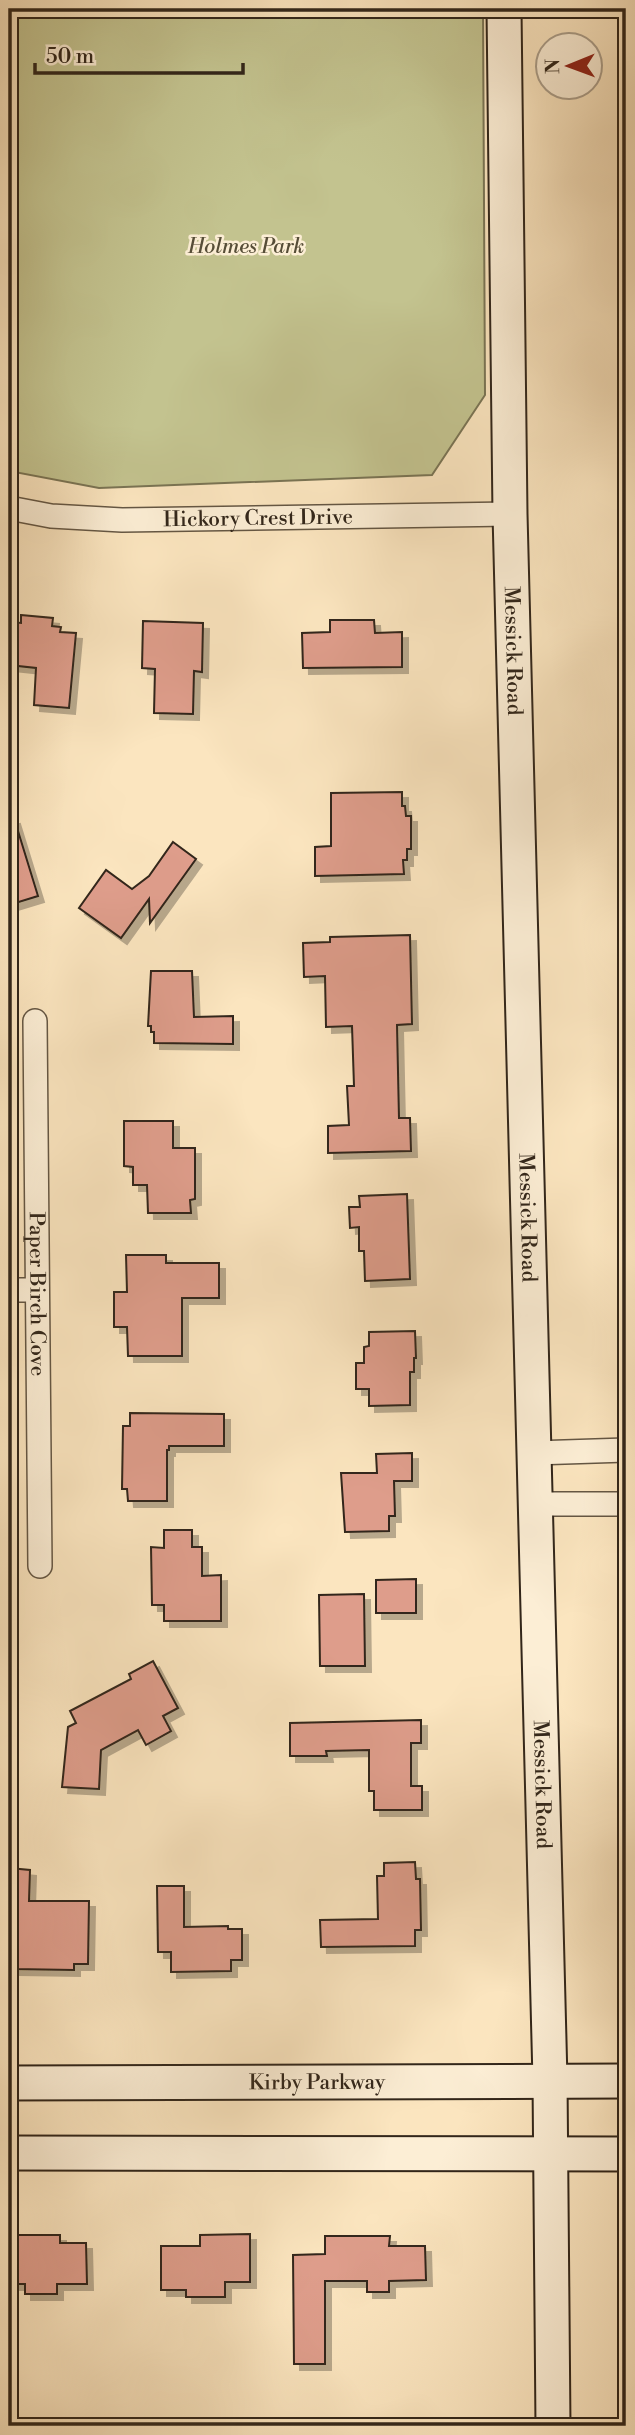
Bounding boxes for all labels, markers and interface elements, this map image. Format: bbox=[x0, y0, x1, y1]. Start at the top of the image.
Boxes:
scale bar bbox=[35, 32, 243, 76]
north arrow bbox=[534, 32, 604, 102]
text: 50 m bbox=[46, 44, 94, 70]
text: N bbox=[541, 59, 565, 74]
park label: Holmes Park bbox=[187, 234, 304, 260]
street label: Hickory Crest Drive bbox=[163, 504, 353, 533]
street label: Messick Road bbox=[498, 586, 527, 716]
street label: Messick Road bbox=[512, 1153, 542, 1283]
street label: Paper Birch Cove bbox=[23, 1212, 50, 1376]
street label: Messick Road bbox=[527, 1720, 556, 1850]
street label: Kirby Parkway bbox=[249, 2070, 386, 2096]

